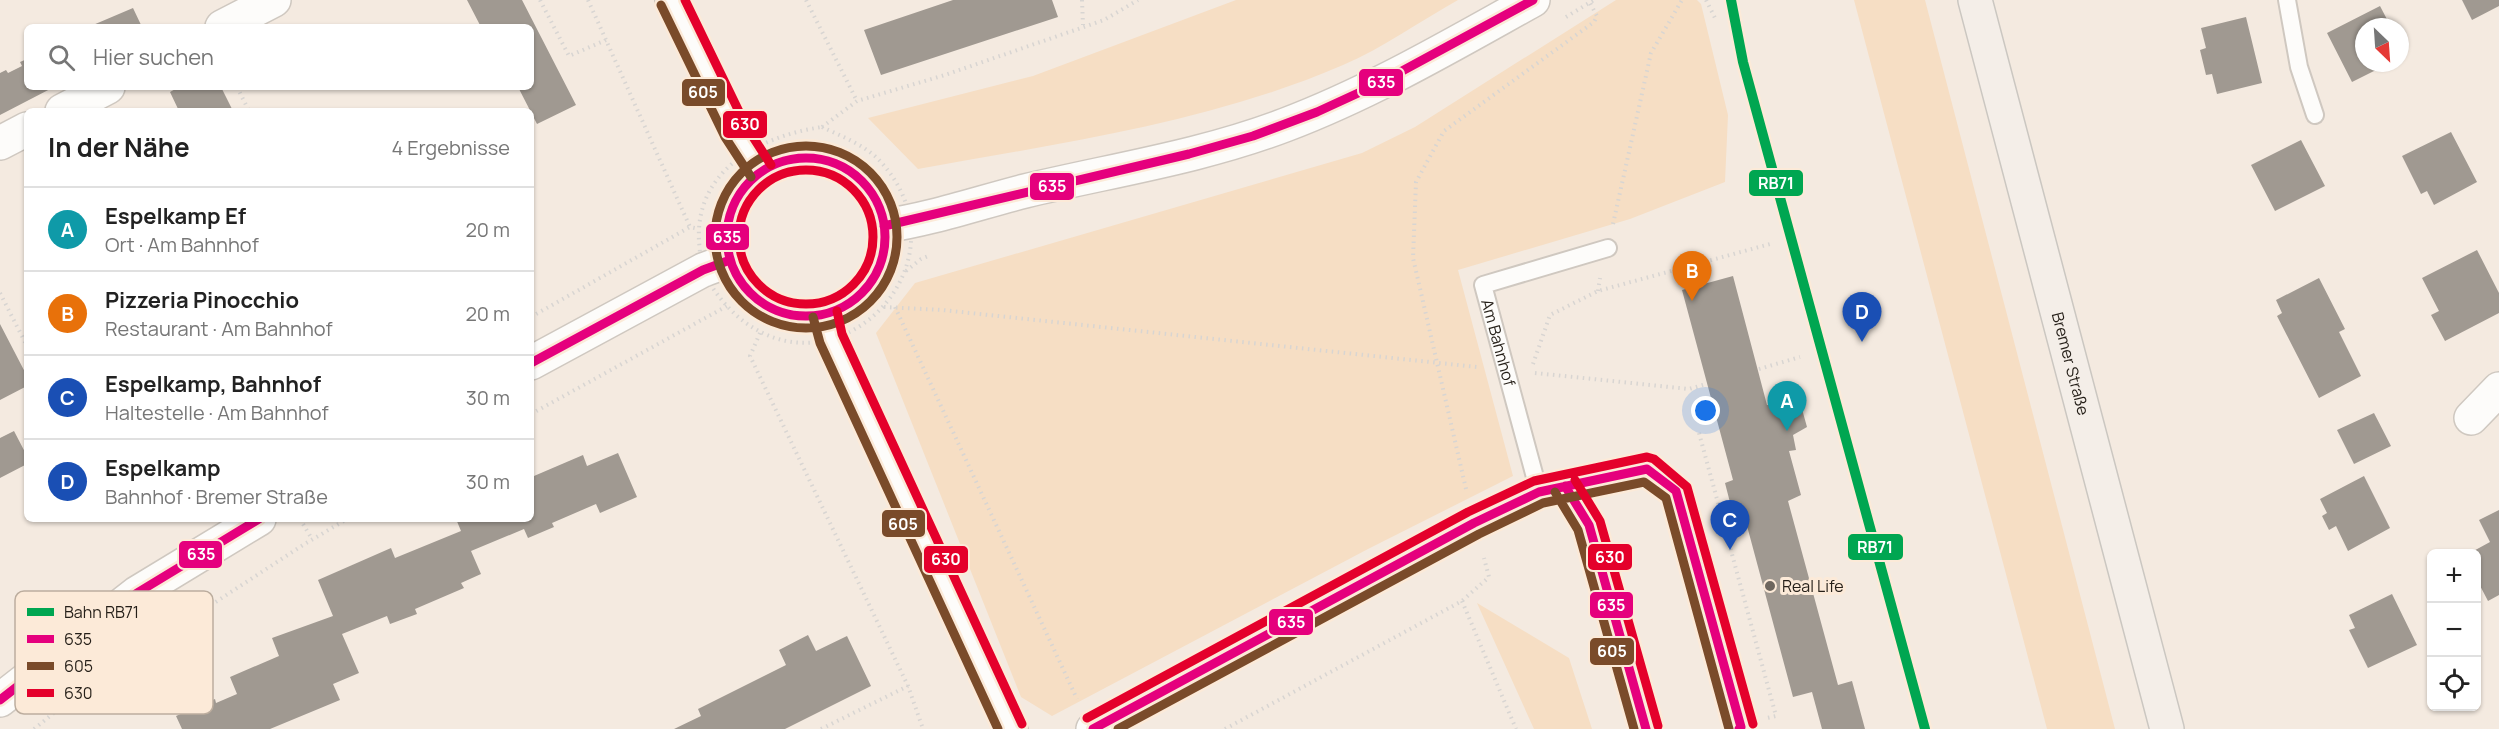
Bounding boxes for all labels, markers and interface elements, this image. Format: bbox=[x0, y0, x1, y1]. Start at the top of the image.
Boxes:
north arrow bbox=[2355, 18, 2409, 72]
search box bbox=[24, 24, 534, 90]
icon: search bbox=[45, 41, 78, 74]
text: Hier suchen bbox=[93, 42, 214, 72]
line badge: 635 bbox=[1358, 68, 1404, 97]
text: 635 bbox=[1367, 71, 1395, 93]
line badge: 605 bbox=[681, 78, 726, 107]
text: 605 bbox=[688, 81, 718, 103]
line badge: 630 bbox=[722, 110, 768, 139]
text: 630 bbox=[730, 113, 760, 135]
text: In der Nähe bbox=[48, 129, 190, 165]
text: 4 Ergebnisse bbox=[391, 134, 510, 161]
line badge: RB71 bbox=[1748, 169, 1804, 197]
line badge: 635 bbox=[1029, 172, 1075, 201]
text: RB71 bbox=[1758, 172, 1794, 194]
text: 635 bbox=[1038, 175, 1066, 197]
text: Espelkamp Ef bbox=[105, 201, 246, 231]
text: A bbox=[61, 216, 74, 243]
text: 20 m bbox=[465, 216, 510, 243]
line badge: 635 bbox=[705, 223, 750, 251]
text: 635 bbox=[713, 226, 741, 248]
text: Ort · Am Bahnhof bbox=[105, 231, 259, 258]
pin: B bbox=[1672, 252, 1712, 301]
text: Pizzeria Pinocchio bbox=[105, 285, 299, 315]
pin: D bbox=[1842, 292, 1882, 342]
street label: Am Bahnhof bbox=[1476, 297, 1521, 389]
text: B bbox=[61, 300, 74, 327]
text: 20 m bbox=[465, 300, 510, 327]
street label: Bremer Straße bbox=[2047, 310, 2095, 418]
text: Restaurant · Am Bahnhof bbox=[105, 315, 333, 342]
text: Espelkamp, Bahnhof bbox=[105, 369, 321, 399]
pin: A bbox=[1768, 382, 1806, 431]
text: C bbox=[60, 384, 75, 411]
text: 30 m bbox=[466, 384, 510, 411]
your location bbox=[1691, 396, 1720, 425]
text: Haltestelle · Am Bahnhof bbox=[105, 399, 329, 426]
text: Espelkamp bbox=[105, 453, 221, 483]
text: D bbox=[60, 468, 75, 495]
text: 30 m bbox=[466, 468, 510, 495]
text: Bahnhof · Bremer Straße bbox=[105, 483, 328, 510]
pin: C bbox=[1710, 500, 1750, 550]
line badge: 605 bbox=[881, 509, 926, 538]
text: 605 bbox=[888, 513, 918, 535]
line badge: RB71 bbox=[1847, 533, 1904, 561]
text: RB71 bbox=[1857, 536, 1893, 558]
line badge: 635 bbox=[178, 540, 223, 569]
text: 635 bbox=[187, 543, 215, 565]
line badge: 630 bbox=[1587, 543, 1633, 571]
line badge: 630 bbox=[923, 545, 969, 574]
text: 630 bbox=[1595, 546, 1625, 568]
text: 630 bbox=[931, 548, 961, 570]
map controls bbox=[2427, 549, 2481, 711]
button: + bbox=[2427, 549, 2481, 603]
place label: Real Life bbox=[1782, 575, 1844, 597]
marker: Real Life bbox=[1763, 579, 1777, 593]
legend bbox=[15, 591, 213, 714]
line badge: 635 bbox=[1589, 591, 1634, 619]
text: 635 bbox=[1597, 594, 1625, 616]
text: Bahn RB71 bbox=[64, 601, 139, 623]
button: − bbox=[2427, 603, 2481, 657]
line badge: 635 bbox=[1268, 608, 1314, 636]
text: 635 bbox=[1277, 611, 1305, 633]
text: 635 bbox=[64, 628, 92, 650]
line badge: 605 bbox=[1589, 637, 1635, 666]
text: 605 bbox=[1597, 640, 1627, 662]
text: 605 bbox=[64, 655, 93, 677]
button: locate bbox=[2427, 657, 2481, 711]
text: 630 bbox=[64, 682, 93, 704]

